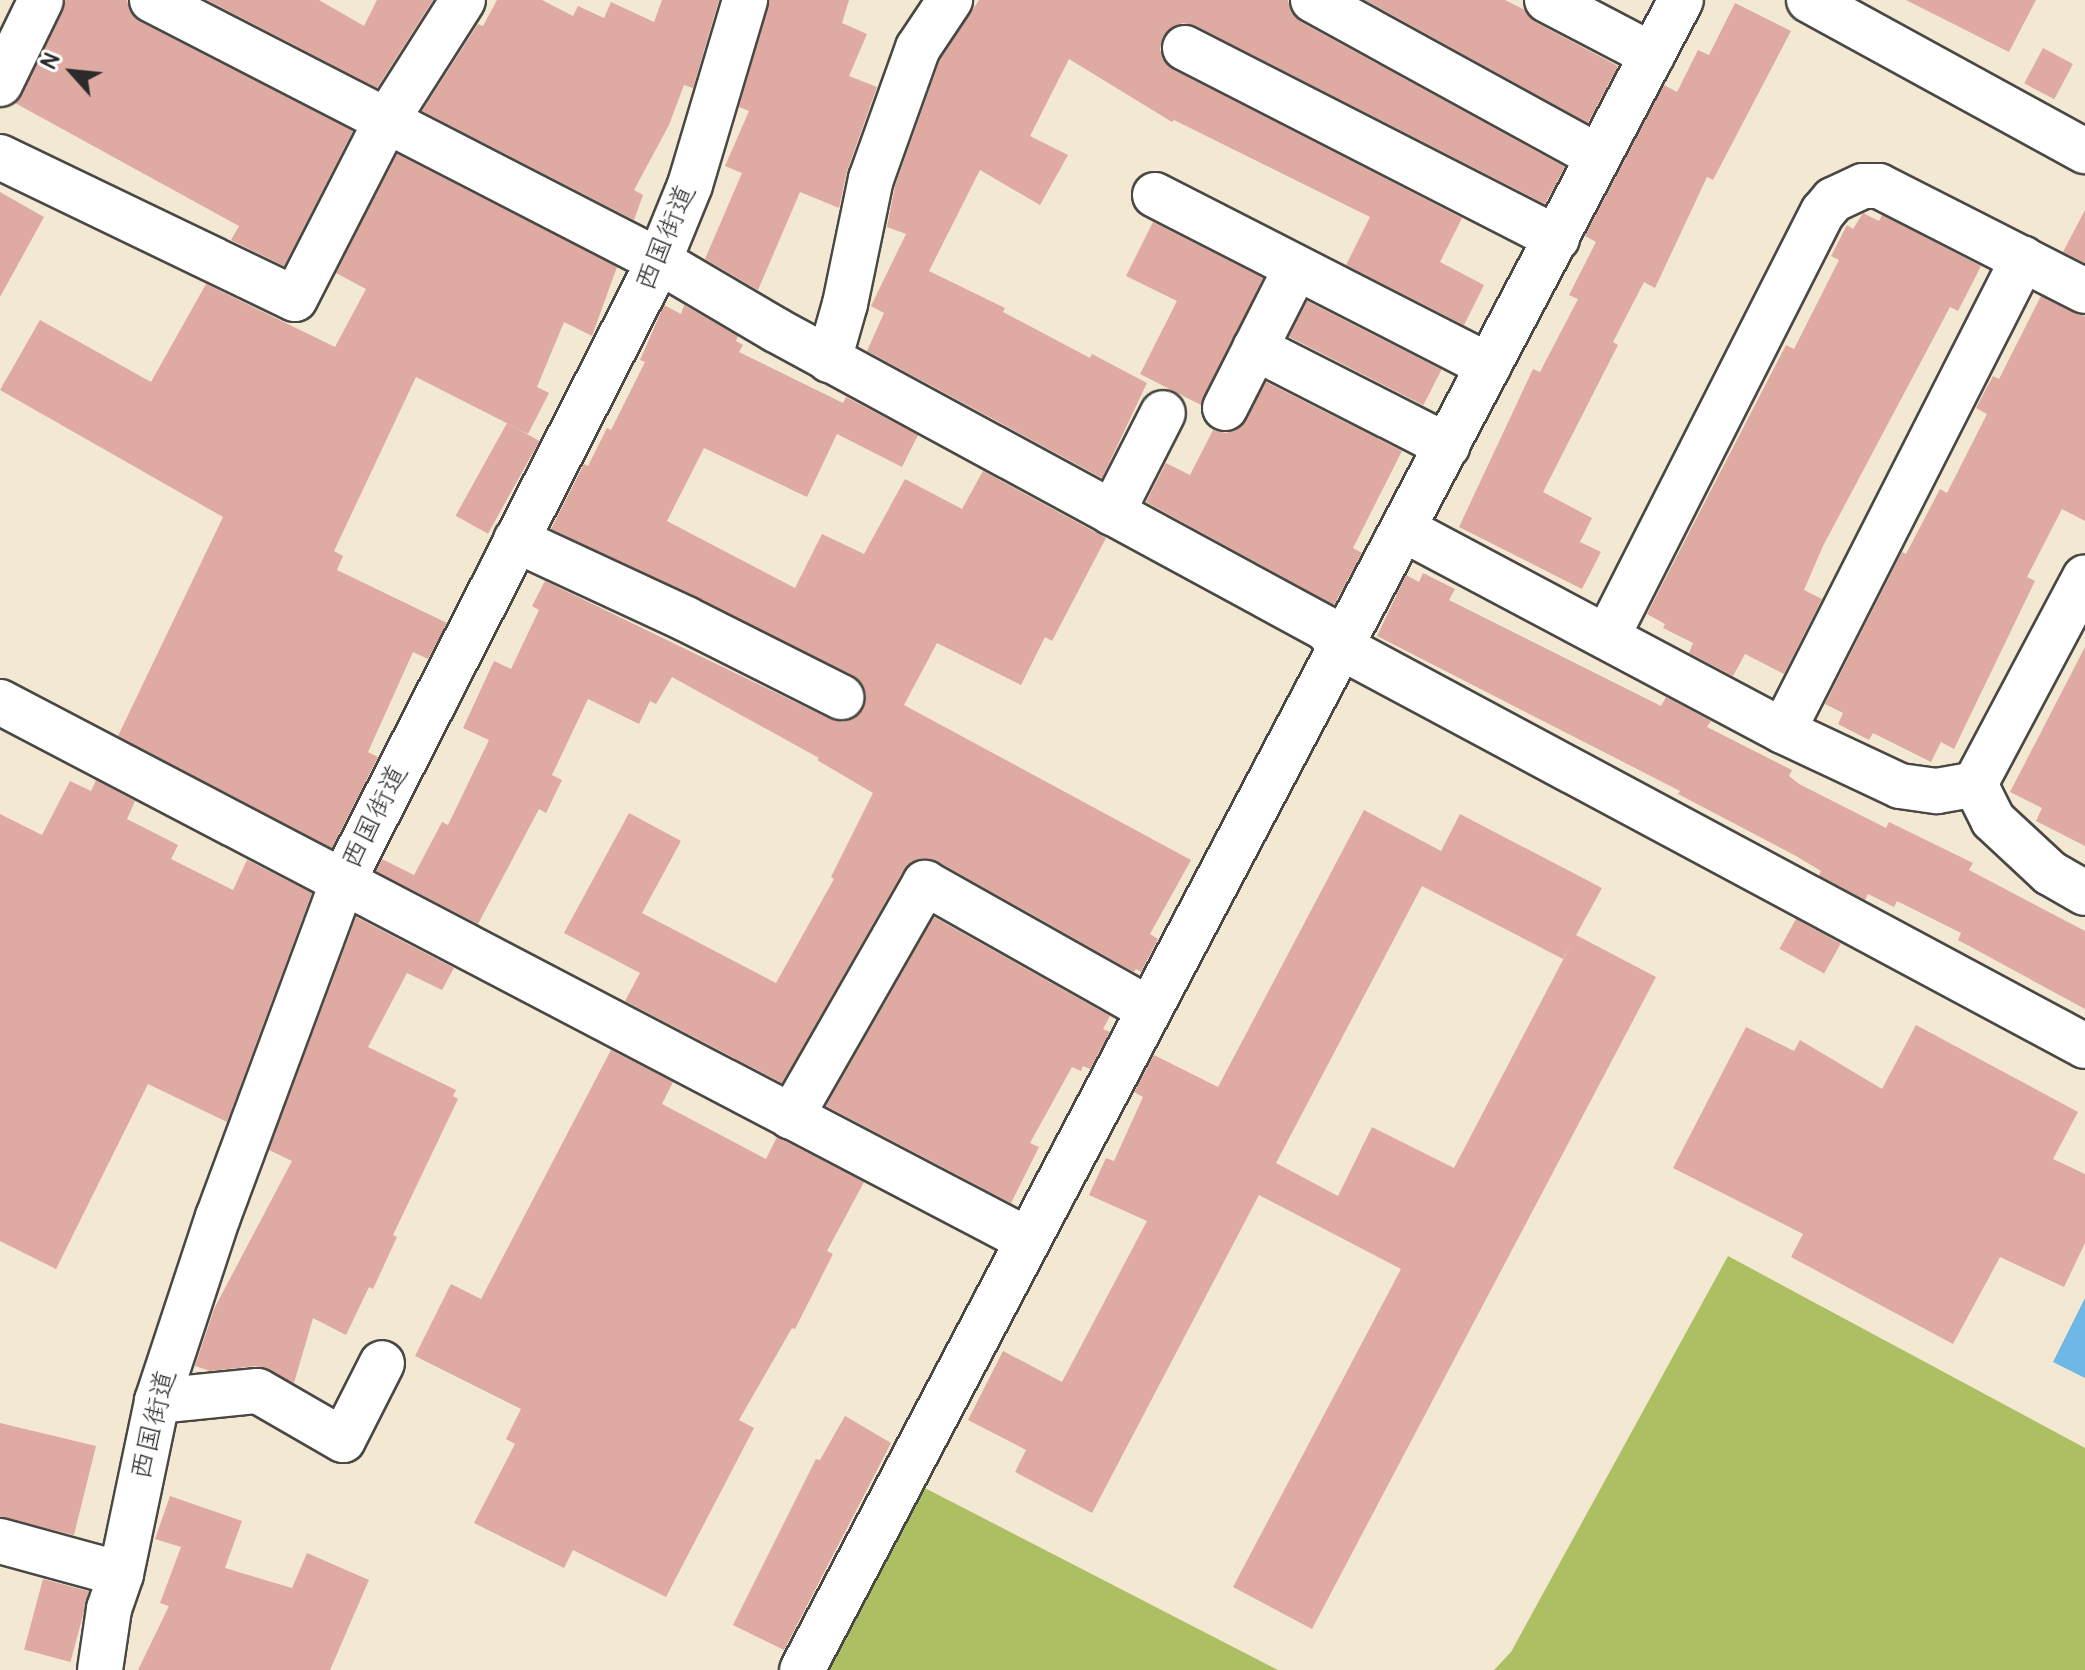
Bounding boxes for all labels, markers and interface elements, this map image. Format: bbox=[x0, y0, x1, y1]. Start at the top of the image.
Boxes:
north arrow bbox=[32, 32, 112, 112]
text: N bbox=[35, 48, 66, 74]
street label: 西国街道 bbox=[629, 180, 703, 296]
street label: 西国街道 bbox=[335, 759, 415, 875]
street label: 西国街道 bbox=[124, 1367, 184, 1483]

